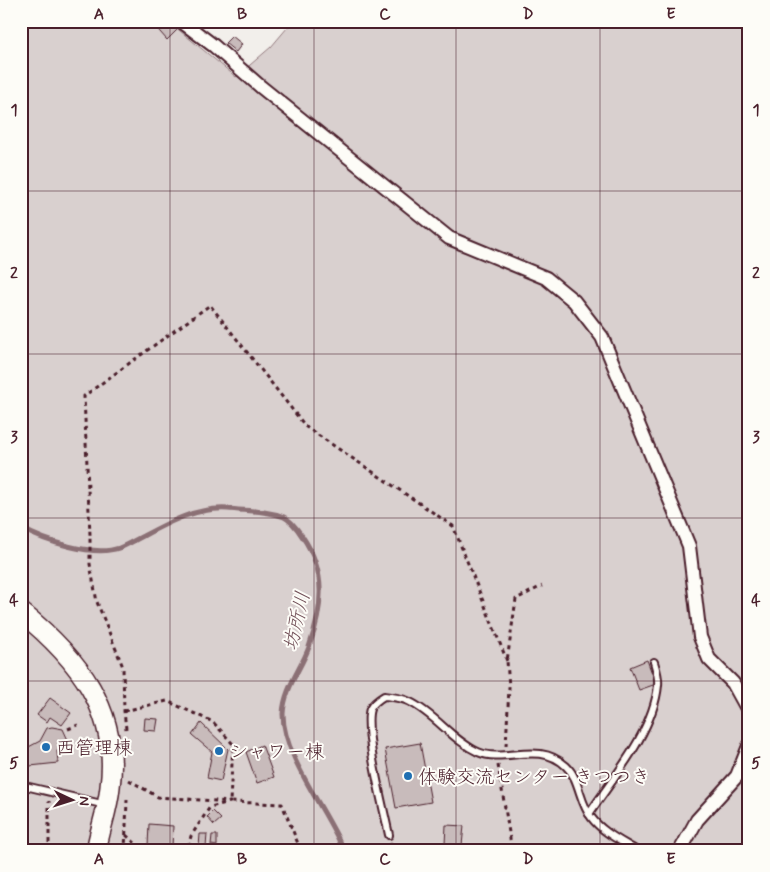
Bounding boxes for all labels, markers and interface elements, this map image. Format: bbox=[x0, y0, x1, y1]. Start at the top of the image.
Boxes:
text: A bbox=[94, 4, 104, 25]
text: B bbox=[237, 4, 247, 25]
text: C bbox=[379, 4, 391, 25]
text: D bbox=[522, 4, 534, 25]
text: E bbox=[666, 4, 676, 25]
text: 1 bbox=[10, 100, 18, 121]
text: 1 bbox=[752, 100, 760, 121]
text: 2 bbox=[10, 263, 18, 284]
text: 2 bbox=[752, 263, 760, 284]
text: 3 bbox=[10, 427, 18, 448]
text: 3 bbox=[752, 427, 760, 448]
water label: 坊所川 bbox=[278, 589, 317, 654]
text: 4 bbox=[9, 590, 19, 611]
text: 4 bbox=[751, 590, 761, 611]
place label: 西管理棟 bbox=[56, 736, 132, 761]
place label: シャワー棟 bbox=[229, 740, 324, 765]
marker: 西管理棟 bbox=[40, 741, 52, 753]
marker: シャワー棟 bbox=[213, 745, 225, 757]
text: 5 bbox=[9, 753, 19, 774]
text: 5 bbox=[751, 753, 761, 774]
place label: 体験交流センター きつつき bbox=[418, 765, 650, 790]
marker: 体験交流センター きつつき bbox=[402, 770, 414, 782]
north arrow bbox=[48, 774, 98, 824]
text: N bbox=[75, 796, 93, 806]
text: A bbox=[94, 849, 104, 870]
text: B bbox=[237, 849, 247, 870]
text: C bbox=[379, 849, 391, 870]
text: D bbox=[522, 849, 534, 870]
text: E bbox=[666, 849, 676, 870]

